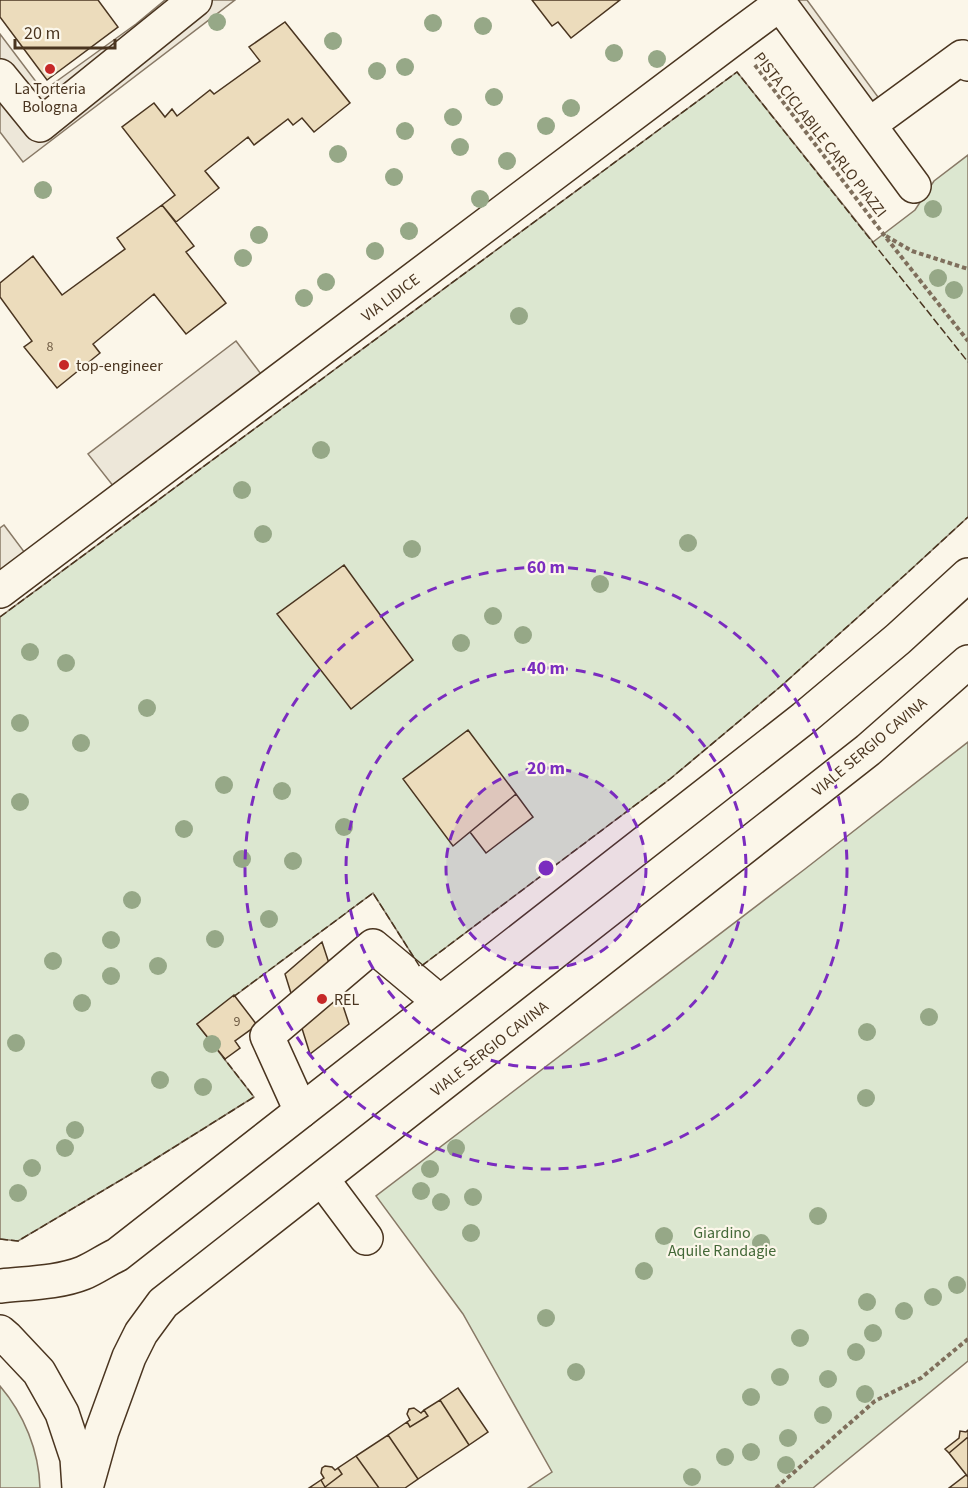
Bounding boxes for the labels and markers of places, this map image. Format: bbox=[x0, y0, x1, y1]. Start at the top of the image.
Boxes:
marker: La Torteria Bologna bbox=[43, 62, 57, 76]
place label: La Torteria Bologna bbox=[14, 78, 86, 118]
place label: top-engineer bbox=[76, 355, 163, 377]
marker: top-engineer bbox=[57, 358, 71, 372]
centre of rings bbox=[536, 858, 556, 878]
place label: REL bbox=[334, 989, 360, 1011]
marker: REL bbox=[315, 992, 329, 1006]

